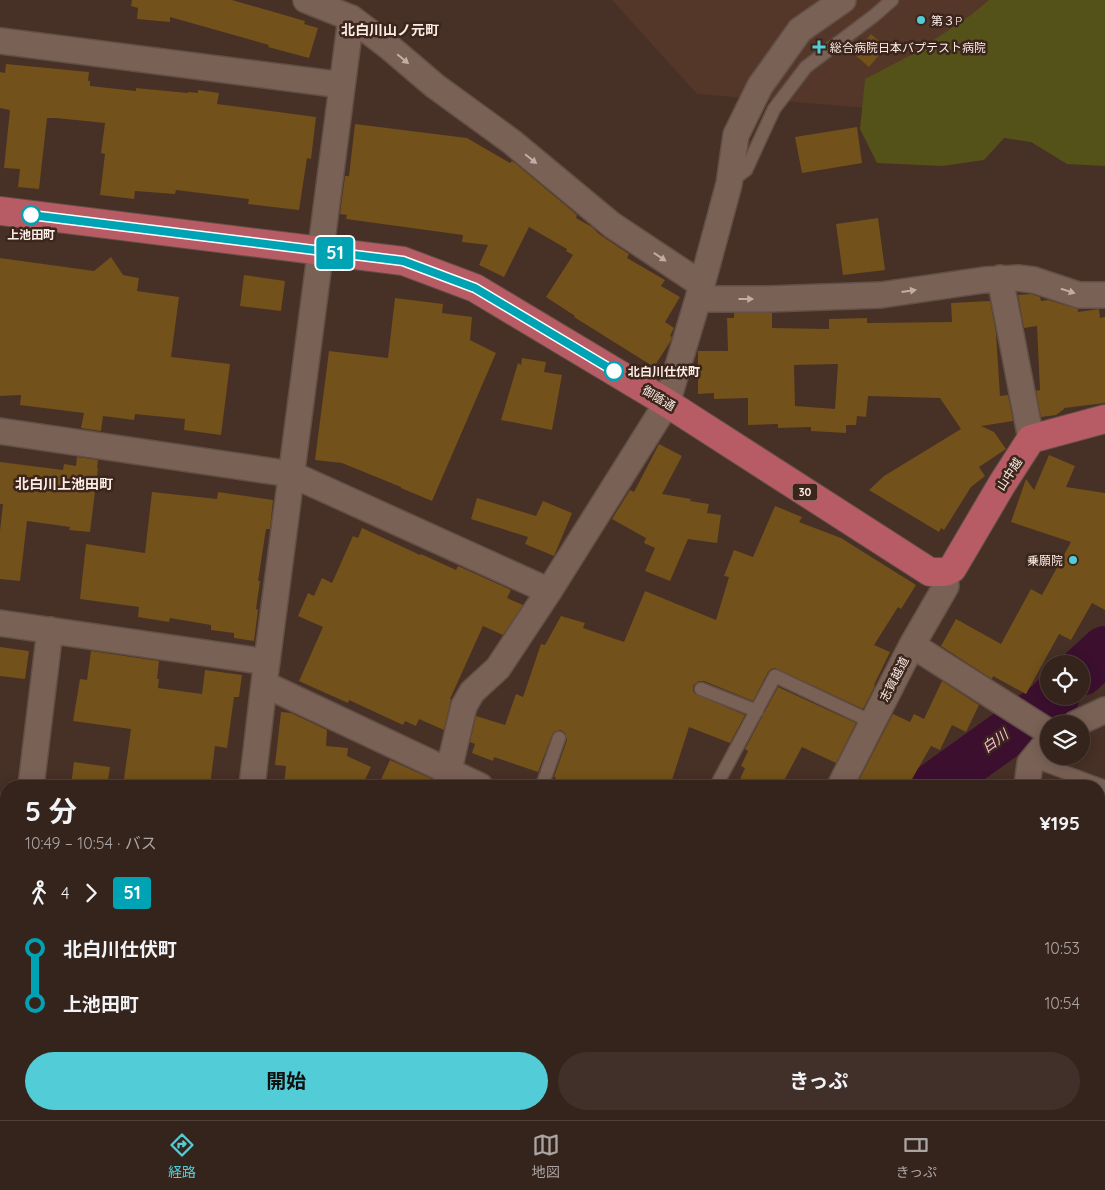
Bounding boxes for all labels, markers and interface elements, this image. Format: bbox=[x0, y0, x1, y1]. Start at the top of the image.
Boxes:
place label: 第３P bbox=[931, 13, 962, 28]
marker: 第３P bbox=[915, 14, 927, 26]
district label: 北白川山ノ元町 bbox=[341, 21, 439, 39]
marker: 総合病院日本バプテスト病院 bbox=[812, 40, 826, 54]
place label: 総合病院日本バプテスト病院 bbox=[830, 40, 986, 55]
one-way arrow bbox=[397, 53, 409, 64]
one-way arrow bbox=[525, 153, 538, 164]
marker: 上池田町 bbox=[21, 205, 41, 225]
place label: 上池田町 bbox=[7, 227, 55, 242]
line badge: 51 bbox=[312, 237, 358, 269]
text: 51 bbox=[326, 241, 344, 264]
one-way arrow bbox=[654, 252, 667, 262]
one-way arrow bbox=[901, 287, 917, 295]
one-way arrow bbox=[1061, 288, 1076, 295]
one-way arrow bbox=[739, 295, 755, 303]
marker: 北白川仕伏町 bbox=[604, 361, 624, 381]
place label: 北白川仕伏町 bbox=[628, 364, 700, 379]
street label: 御蔭通 bbox=[640, 382, 678, 414]
street label: 山中越 bbox=[993, 455, 1025, 493]
district label: 北白川上池田町 bbox=[15, 475, 113, 493]
road number: 30 bbox=[792, 484, 818, 501]
place label: 乗願院 bbox=[1027, 553, 1063, 568]
marker: 乗願院 bbox=[1067, 554, 1079, 566]
street label: 志賀越道 bbox=[876, 654, 912, 704]
map controls bbox=[1040, 655, 1090, 765]
button: locate bbox=[1040, 655, 1090, 705]
button: layers bbox=[1040, 715, 1090, 765]
water label: 白川 bbox=[978, 724, 1013, 757]
text: 5 分 bbox=[25, 793, 77, 828]
text: ¥195 bbox=[1040, 811, 1080, 835]
text: 10:49 – 10:54 · バス bbox=[25, 833, 157, 853]
icon: walk bbox=[25, 879, 53, 907]
icon: forward bbox=[77, 879, 105, 907]
text: 51 bbox=[123, 881, 141, 904]
text: 4 bbox=[61, 883, 69, 903]
text: 北白川仕伏町 bbox=[63, 937, 177, 961]
text: 10:53 bbox=[1044, 938, 1080, 958]
text: 上池田町 bbox=[63, 992, 139, 1016]
text: 10:54 bbox=[1044, 993, 1080, 1013]
button: 開始 bbox=[25, 1052, 548, 1110]
button: きっぷ bbox=[558, 1052, 1080, 1110]
tab: 経路 bbox=[168, 1131, 196, 1181]
tab: 地図 bbox=[532, 1131, 560, 1181]
tab: きっぷ bbox=[896, 1131, 937, 1181]

